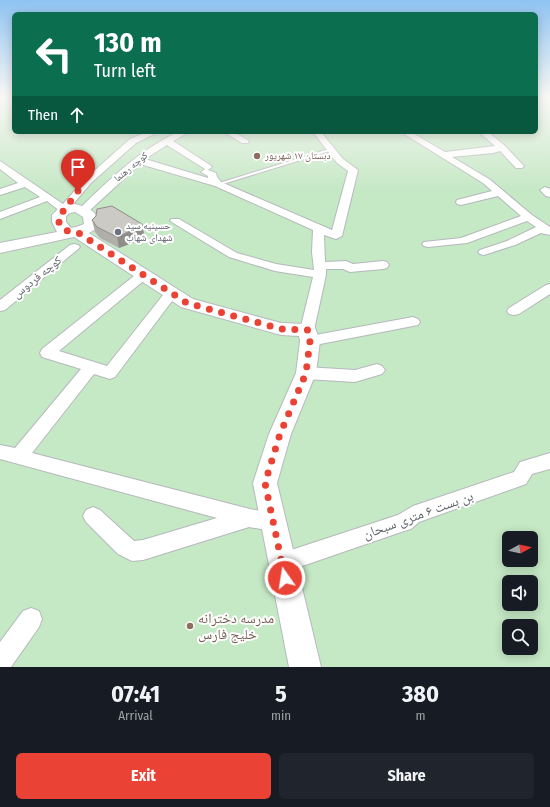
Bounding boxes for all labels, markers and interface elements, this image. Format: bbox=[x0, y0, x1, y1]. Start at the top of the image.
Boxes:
text: 130 m bbox=[94, 26, 162, 59]
icon: left bbox=[28, 28, 80, 80]
text: Turn left bbox=[94, 60, 156, 82]
icon: ahead bbox=[66, 104, 88, 126]
text: Then bbox=[28, 106, 58, 124]
street label: کوچه رهنما bbox=[112, 149, 150, 185]
pin bbox=[61, 150, 95, 191]
place label: دبستان ۱۷ شهریور bbox=[264, 150, 331, 162]
marker: دبستان ۱۷ شهریور bbox=[252, 151, 262, 161]
icon: arrive bbox=[67, 156, 89, 178]
place label: حسینیه سید شهدای شهاب bbox=[126, 220, 173, 244]
marker: حسینیه سید شهدای شهاب bbox=[113, 227, 123, 237]
street label: کوچه فردوس bbox=[10, 253, 64, 301]
street label: بن بست ۶ متری سبحان bbox=[361, 487, 476, 543]
north arrow bbox=[502, 531, 538, 567]
map controls bbox=[502, 531, 538, 655]
position arrow bbox=[264, 557, 306, 599]
button: sound bbox=[502, 575, 538, 611]
place label: مدرسه دخترانه خلیج فارس bbox=[198, 610, 274, 644]
button: search bbox=[502, 619, 538, 655]
marker: مدرسه دخترانه خلیج فارس bbox=[185, 621, 195, 631]
text: 07:41 bbox=[111, 680, 160, 708]
text: 5 bbox=[275, 680, 287, 708]
text: 380 bbox=[402, 680, 439, 708]
text: Arrival bbox=[118, 708, 153, 723]
text: min bbox=[271, 708, 291, 723]
text: m bbox=[416, 708, 426, 723]
button: Exit bbox=[16, 753, 271, 799]
button: Share bbox=[279, 753, 534, 799]

